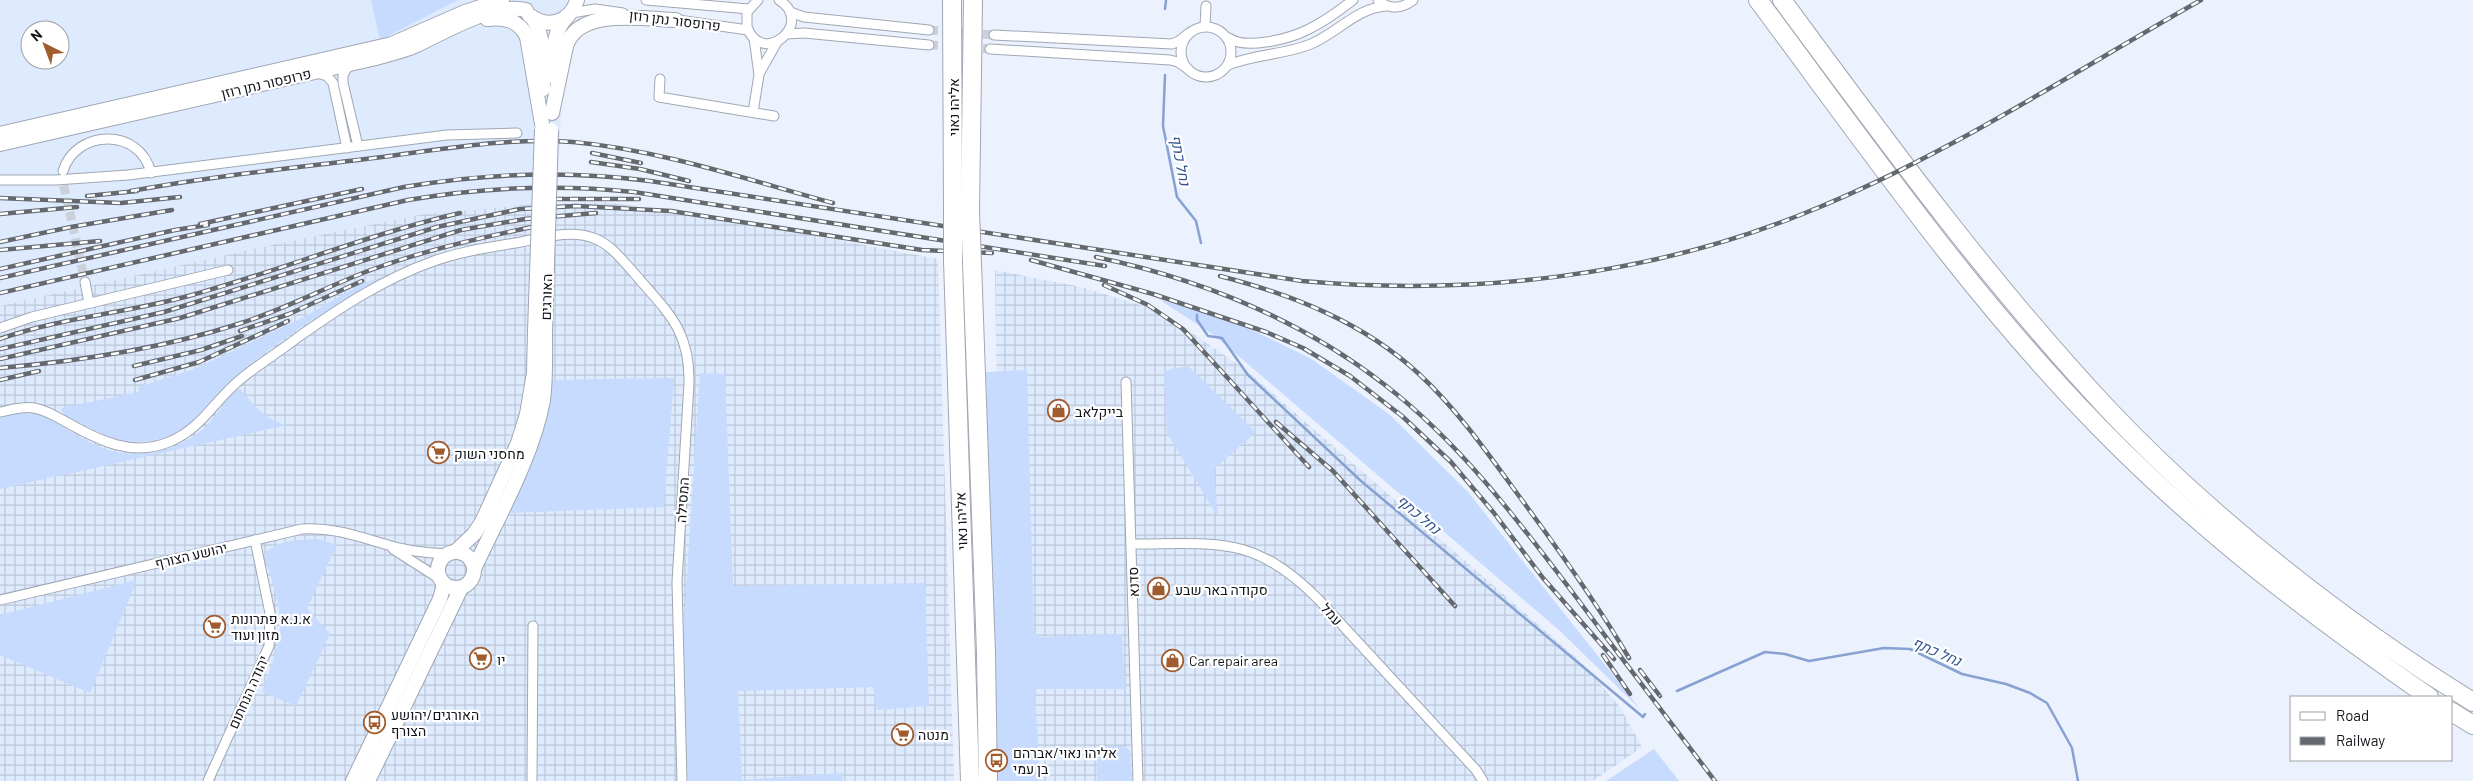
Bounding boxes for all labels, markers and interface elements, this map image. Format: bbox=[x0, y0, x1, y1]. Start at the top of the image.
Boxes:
street label: פרופסור נתן רוזן bbox=[628, 6, 722, 34]
north arrow bbox=[20, 20, 70, 70]
text: N bbox=[27, 26, 45, 44]
street label: פרופסור נתן רוזן bbox=[219, 64, 313, 102]
street label: אליהו נאוי bbox=[945, 78, 962, 136]
water label: נחל כתף bbox=[1166, 133, 1195, 189]
street label: האורגים bbox=[537, 273, 555, 321]
shop icon: בייקלאב bbox=[1047, 399, 1071, 423]
place label: בייקלאב bbox=[1075, 403, 1124, 420]
supermarket icon: מחסני השוק bbox=[426, 441, 450, 465]
place label: מחסני השוק bbox=[454, 445, 525, 462]
street label: המסילה bbox=[672, 477, 692, 523]
water label: נחל כתף bbox=[1393, 491, 1446, 539]
street label: אליהו נאוי bbox=[951, 492, 971, 550]
street label: יהושע הצורף bbox=[153, 538, 229, 572]
street label: סדנא bbox=[1124, 567, 1142, 597]
shop icon: סקודה באר שבע bbox=[1147, 577, 1171, 601]
place label: סקודה באר שבע bbox=[1175, 581, 1268, 598]
street label: עמל bbox=[1318, 599, 1346, 629]
place label: א.נ.א פתרונות מזון ועוד bbox=[231, 610, 311, 643]
supermarket icon: א.נ.א פתרונות מזון ועוד bbox=[203, 614, 227, 638]
water label: נחל כתף bbox=[1909, 633, 1966, 671]
supermarket icon: יו bbox=[469, 647, 493, 671]
shop icon: Car repair area bbox=[1161, 648, 1185, 672]
place label: יו bbox=[497, 651, 505, 668]
place label: Car repair area bbox=[1189, 652, 1278, 669]
street label: יהודה הנחתום bbox=[224, 653, 272, 731]
legend bbox=[2290, 696, 2453, 761]
place label: האורגים/יהושע הצורף bbox=[391, 706, 479, 739]
text: Road bbox=[2336, 706, 2369, 724]
bus stop icon: האורגים/יהושע הצורף bbox=[363, 710, 387, 734]
supermarket icon: מנטה bbox=[890, 722, 914, 746]
place label: מנטה bbox=[918, 726, 949, 743]
text: Railway bbox=[2336, 731, 2385, 749]
place label: אליהו נאוי/אברהם בן עמי bbox=[1013, 744, 1117, 777]
bus stop icon: אליהו נאוי/אברהם בן עמי bbox=[985, 748, 1009, 772]

